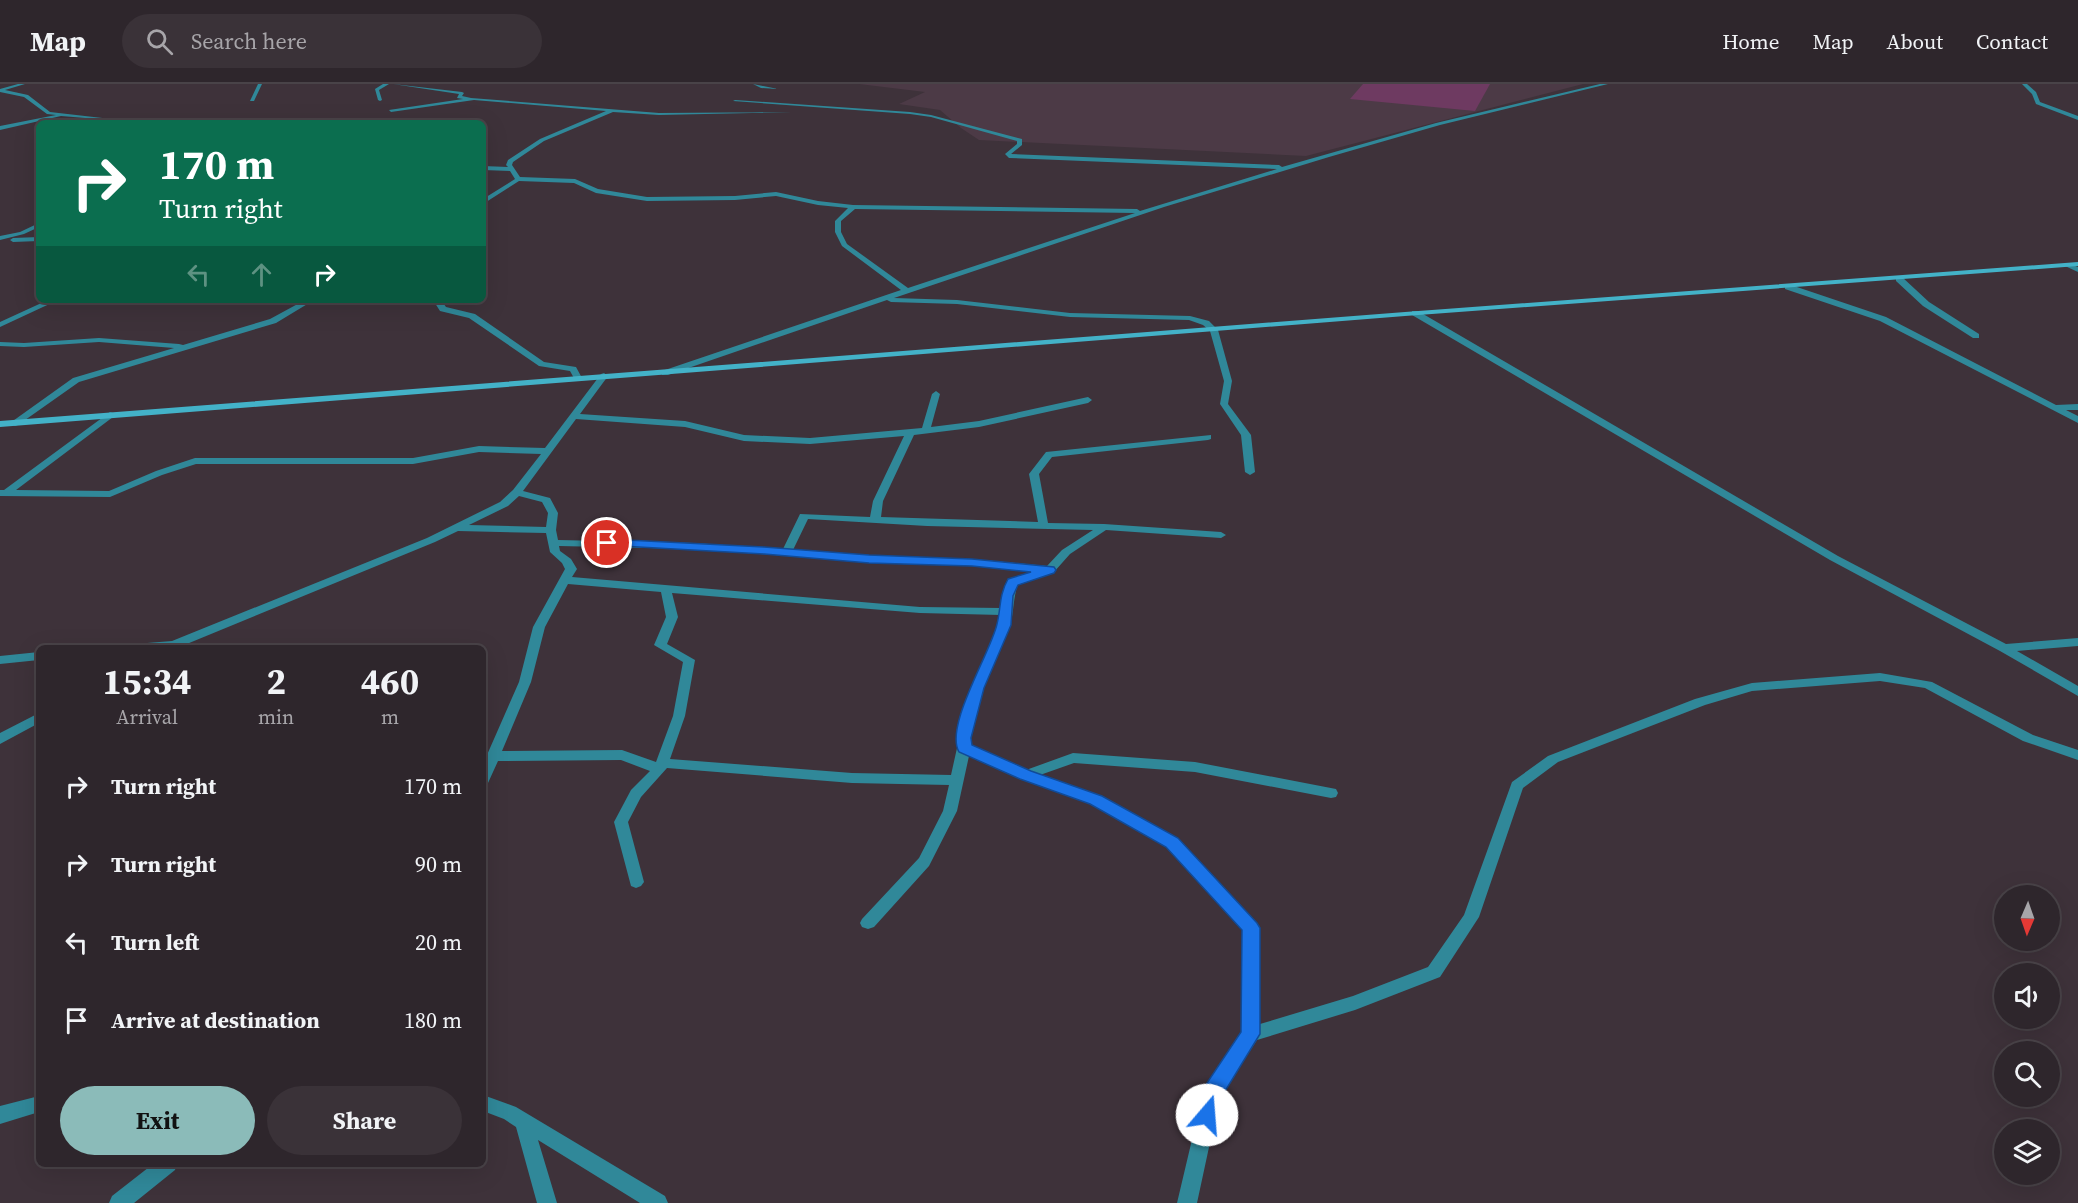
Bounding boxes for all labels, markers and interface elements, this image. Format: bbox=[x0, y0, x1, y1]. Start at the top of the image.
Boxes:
search box bbox=[122, 14, 542, 68]
text: Map bbox=[30, 22, 86, 60]
icon: search bbox=[143, 25, 176, 58]
text: Search here bbox=[191, 26, 307, 56]
text: Home bbox=[1722, 27, 1780, 56]
text: Map bbox=[1813, 27, 1854, 56]
text: About bbox=[1887, 27, 1943, 56]
text: Contact bbox=[1976, 27, 2048, 56]
text: 170 m bbox=[159, 135, 274, 193]
icon: right bbox=[60, 144, 138, 222]
text: Turn right bbox=[159, 190, 283, 227]
icon: left bbox=[182, 258, 215, 291]
icon: ahead bbox=[245, 258, 278, 291]
icon: right bbox=[308, 258, 341, 291]
pin bbox=[581, 517, 632, 568]
icon: arrive bbox=[590, 526, 623, 559]
text: 15:34 bbox=[103, 657, 191, 706]
text: 2 bbox=[266, 657, 286, 706]
text: 460 bbox=[361, 657, 419, 706]
text: Arrival bbox=[116, 703, 178, 731]
text: min bbox=[258, 703, 294, 731]
text: m bbox=[381, 703, 399, 731]
icon: right bbox=[60, 770, 93, 803]
text: Turn right bbox=[111, 771, 216, 801]
text: 170 m bbox=[404, 771, 462, 801]
icon: right bbox=[60, 848, 93, 881]
text: Turn right bbox=[111, 849, 216, 879]
text: 90 m bbox=[415, 849, 462, 879]
north arrow bbox=[1994, 885, 2060, 951]
map controls bbox=[1994, 885, 2060, 1185]
icon: left bbox=[60, 926, 93, 959]
text: Turn left bbox=[111, 927, 199, 957]
text: 20 m bbox=[415, 927, 462, 957]
button: sound bbox=[1994, 963, 2060, 1029]
icon: arrive bbox=[60, 1004, 93, 1037]
text: Arrive at destination bbox=[111, 1005, 320, 1035]
text: 180 m bbox=[404, 1005, 462, 1035]
button: search bbox=[1994, 1041, 2060, 1107]
position arrow bbox=[1175, 1083, 1239, 1147]
button: Exit bbox=[60, 1086, 255, 1155]
button: Share bbox=[267, 1086, 462, 1155]
button: layers bbox=[1994, 1119, 2060, 1185]

